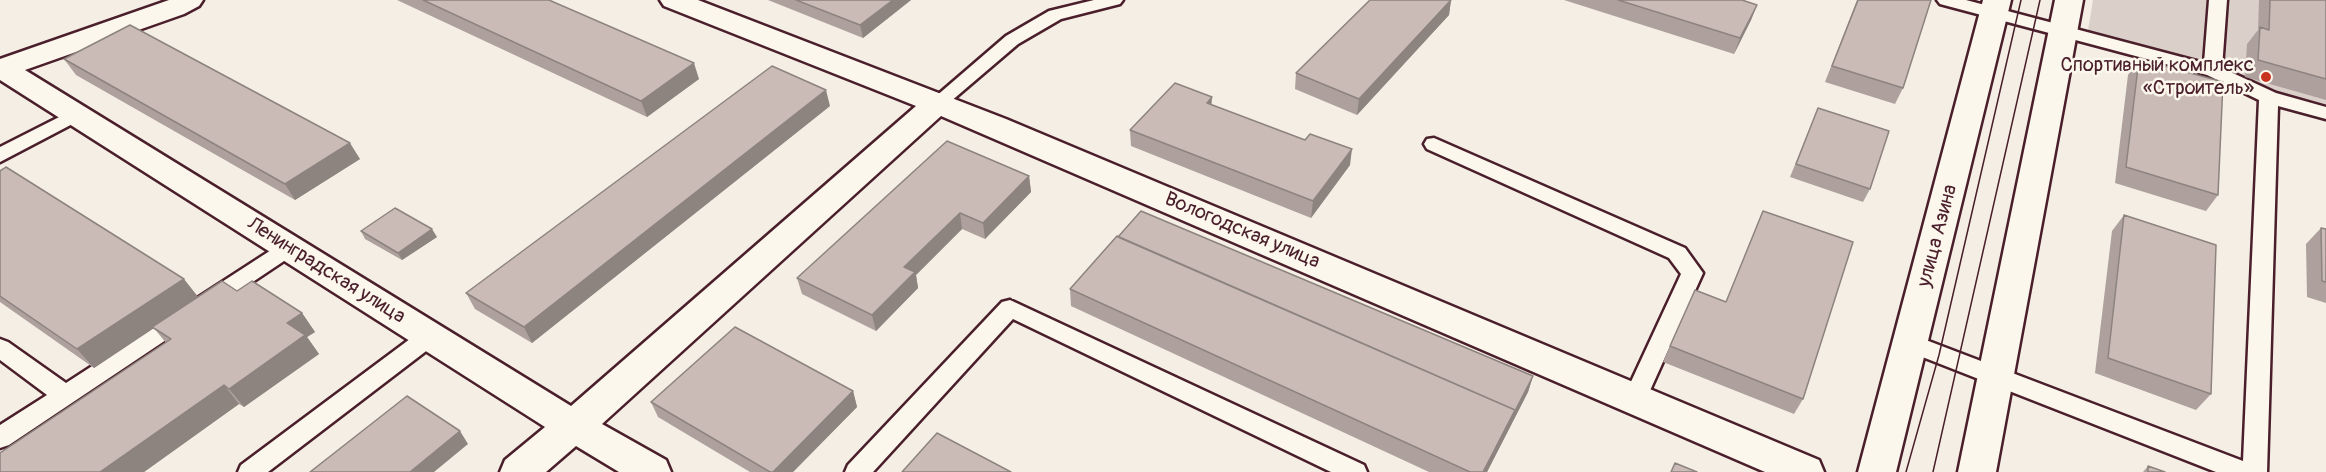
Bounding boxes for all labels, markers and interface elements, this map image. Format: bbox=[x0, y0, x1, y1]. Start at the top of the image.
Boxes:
place label: Спортивный комплекс «Строитель» bbox=[2060, 54, 2254, 101]
marker: Спортивный комплекс «Строитель» bbox=[2259, 70, 2273, 84]
street label: улица Азина bbox=[1913, 182, 1963, 290]
street label: Вологодская улица bbox=[1161, 187, 1323, 275]
street label: Ленинградская улица bbox=[243, 213, 409, 329]

